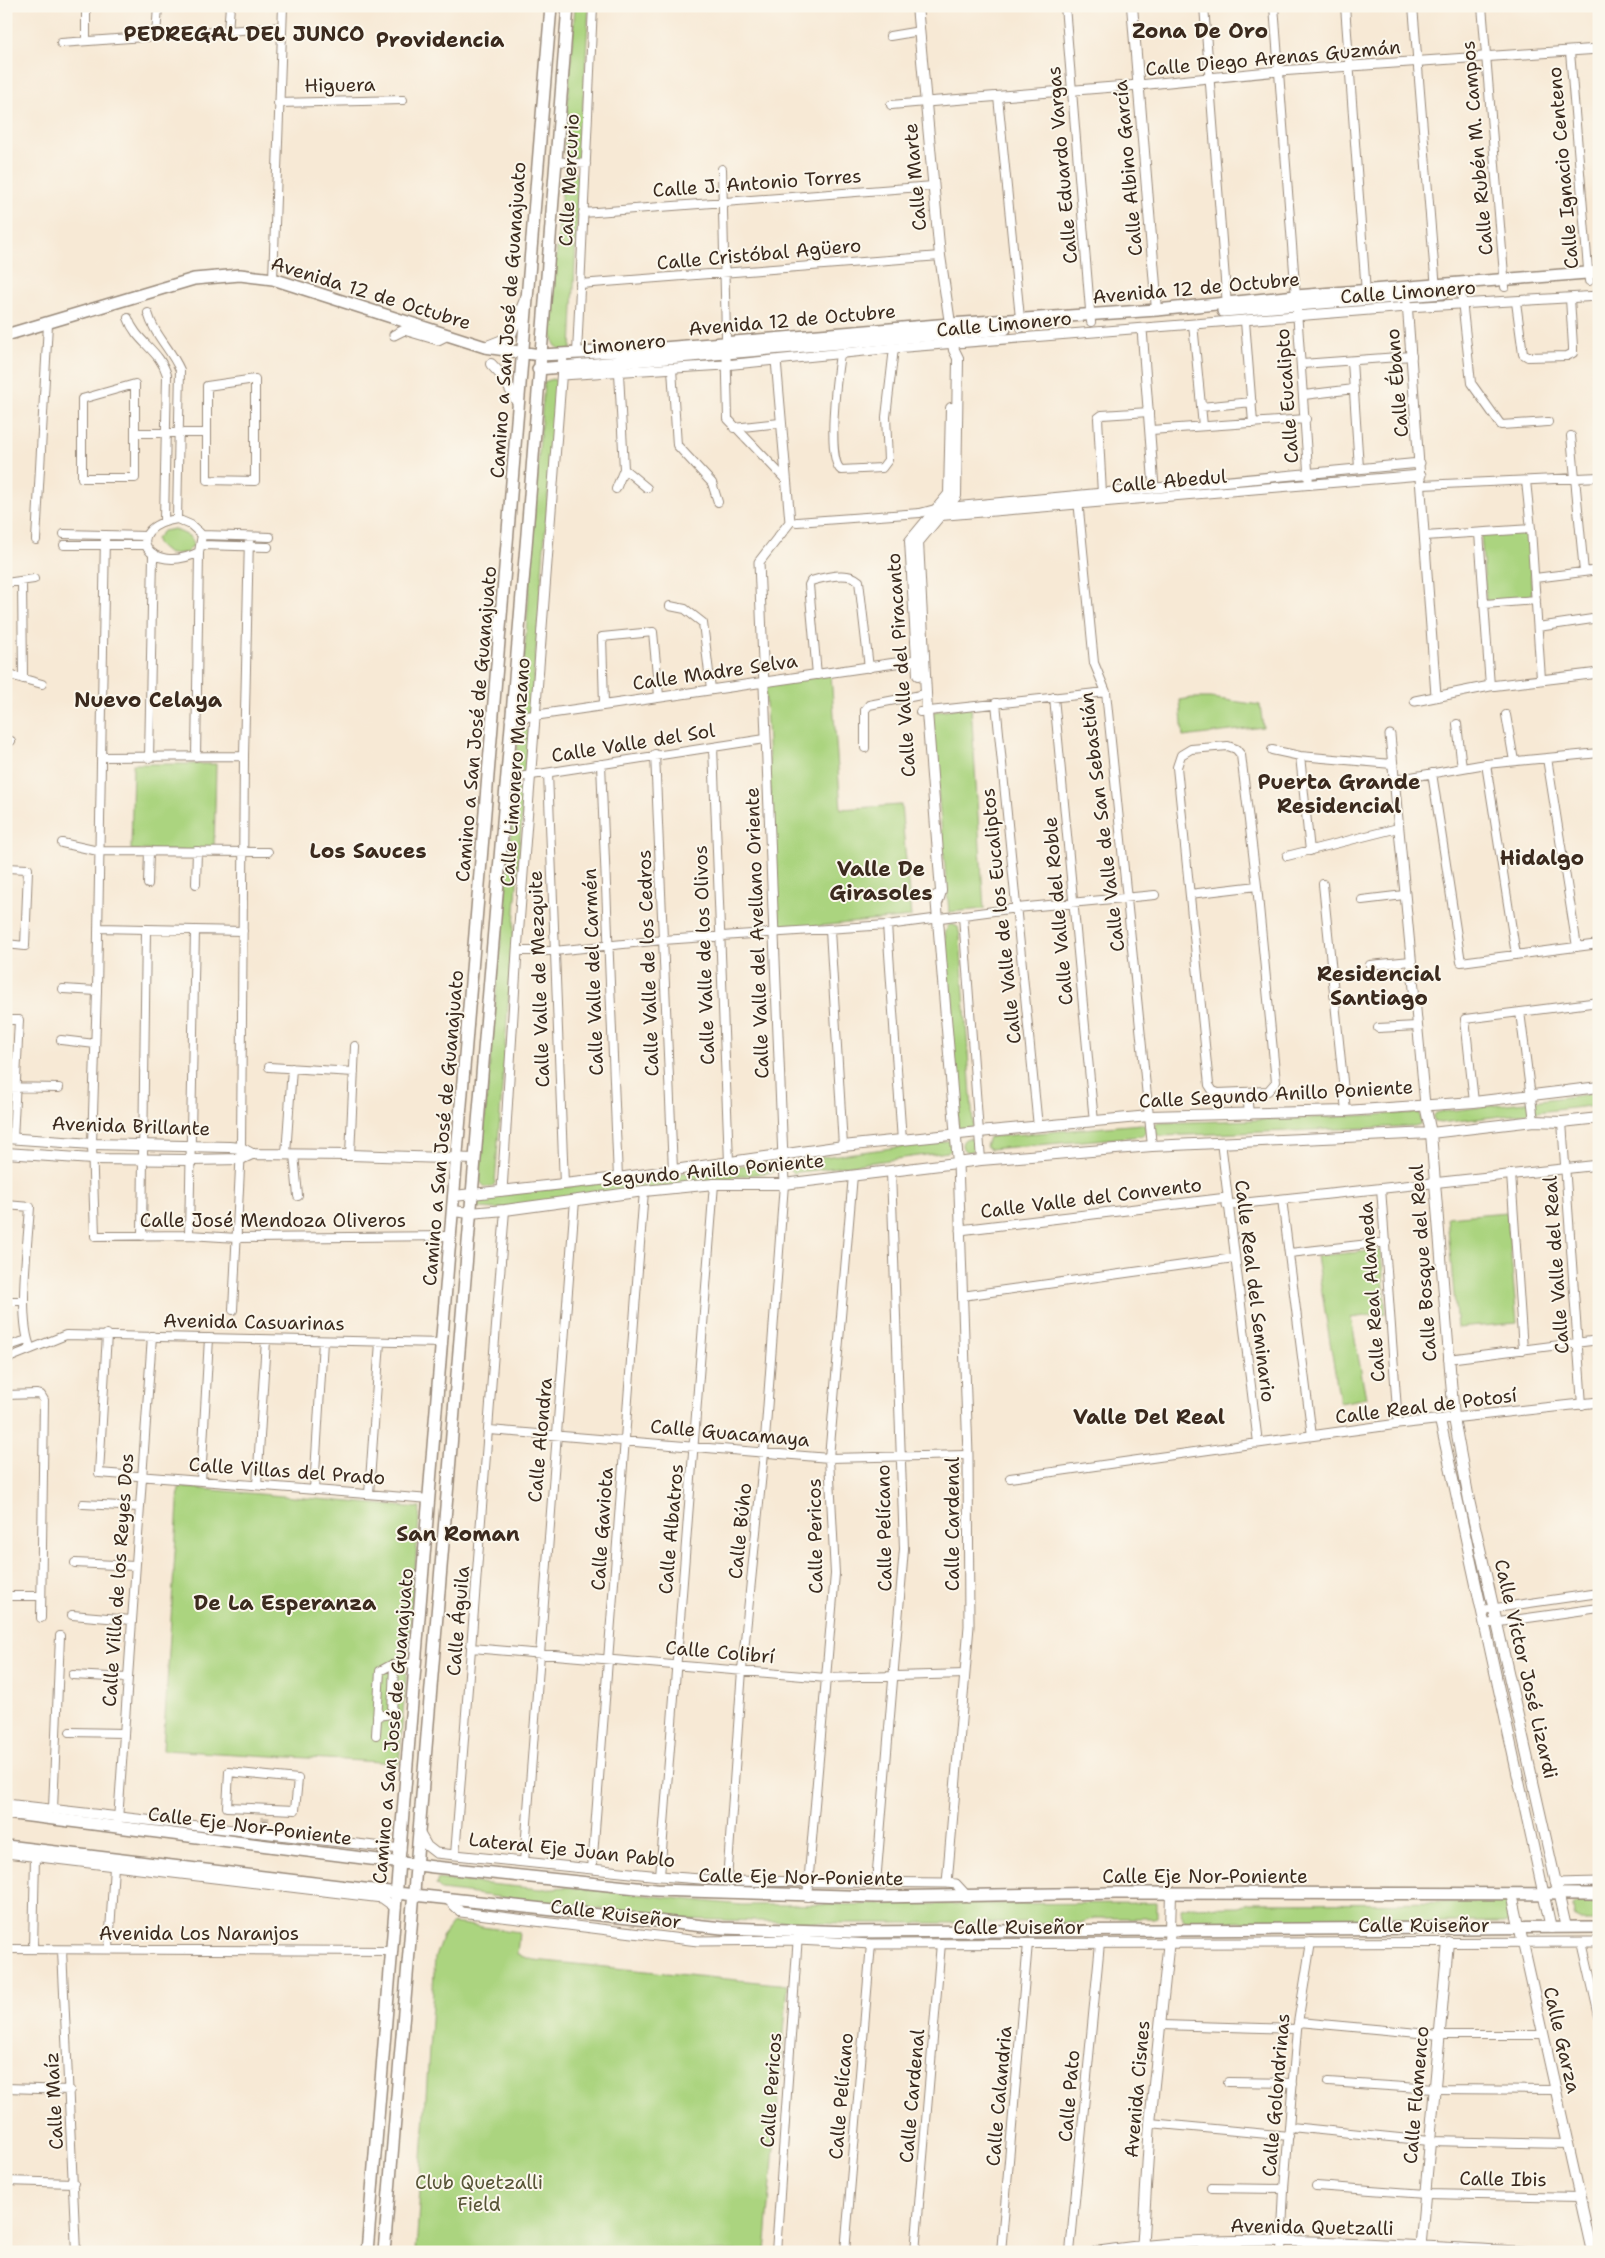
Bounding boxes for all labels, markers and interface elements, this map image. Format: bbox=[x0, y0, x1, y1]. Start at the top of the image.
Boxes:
district label: Zona De Oro bbox=[1132, 17, 1268, 45]
district label: PEDREGAL DEL JUNCO bbox=[124, 20, 364, 48]
district label: Providencia bbox=[376, 26, 505, 54]
street label: Calle Diego Arenas Guzmán bbox=[1144, 34, 1402, 82]
street label: Calle Rubén M. Campos bbox=[1455, 40, 1499, 256]
street label: Calle Eduardo Vargas bbox=[1041, 65, 1083, 265]
street label: Calle Ignacio Centeno bbox=[1542, 66, 1584, 270]
street label: Higuera bbox=[304, 72, 376, 98]
street label: Calle Albino García bbox=[1108, 79, 1148, 257]
street label: Calle Mercurio bbox=[553, 113, 585, 247]
street label: Calle Marte bbox=[898, 122, 932, 232]
street label: Camino a San José de Guanajuato bbox=[484, 161, 532, 479]
street label: Calle J. Antonio Torres bbox=[652, 163, 862, 203]
street label: Calle Cristóbal Agüero bbox=[656, 233, 862, 275]
street label: Avenida 12 de Octubre bbox=[268, 251, 474, 335]
street label: Avenida 12 de Octubre bbox=[1091, 266, 1301, 310]
street label: Calle Limonero bbox=[1339, 275, 1477, 309]
street label: Avenida 12 de Octubre bbox=[687, 298, 897, 342]
street label: Calle Limonero bbox=[935, 306, 1073, 342]
street label: Limonero bbox=[581, 328, 667, 360]
street label: Calle Eucalipto bbox=[1270, 328, 1304, 464]
street label: Calle Ébano bbox=[1379, 328, 1414, 439]
street label: Calle Abedul bbox=[1110, 463, 1228, 498]
street label: Calle Valle del Piracanto bbox=[881, 552, 921, 778]
street label: Camino a San José de Guanajuato bbox=[450, 565, 502, 883]
street label: Calle Madre Selva bbox=[631, 648, 799, 696]
street label: Calle Limonero Manzano bbox=[495, 657, 535, 887]
district label: Nuevo Celaya bbox=[74, 686, 223, 714]
street label: Calle Valle de San Sebastián bbox=[1074, 691, 1130, 953]
street label: Calle Valle del Sol bbox=[549, 718, 717, 768]
district label: Puerta Grande Residencial bbox=[1257, 768, 1421, 820]
street label: Calle Valle del Avellano Oriente bbox=[739, 787, 775, 1079]
street label: Calle Valle de los Eucaliptos bbox=[975, 787, 1027, 1045]
street label: Calle Valle del Roble bbox=[1037, 816, 1079, 1006]
district label: Los Sauces bbox=[310, 837, 426, 865]
district label: Hidalgo bbox=[1500, 844, 1584, 872]
street label: Calle Valle de los Olivos bbox=[688, 845, 720, 1065]
street label: Calle Valle de los Cedros bbox=[632, 849, 664, 1077]
district label: Valle De Girasoles bbox=[829, 855, 933, 907]
street label: Calle Valle del Carmén bbox=[577, 868, 609, 1076]
street label: Calle Valle de Mezquite bbox=[523, 870, 555, 1088]
district label: Residencial Santiago bbox=[1317, 960, 1441, 1012]
street label: Camino a San José de Guanajuato bbox=[417, 969, 469, 1287]
street label: Calle Segundo Anillo Poniente bbox=[1138, 1074, 1414, 1114]
street label: Avenida Brillante bbox=[51, 1111, 211, 1141]
street label: Segundo Anillo Poniente bbox=[601, 1148, 825, 1192]
street label: Calle Bosque del Real bbox=[1404, 1163, 1442, 1362]
street label: Calle Valle del Convento bbox=[979, 1172, 1203, 1224]
street label: Calle Valle del Real bbox=[1537, 1175, 1575, 1355]
street label: Calle Real del Seminario bbox=[1229, 1178, 1281, 1404]
street label: Calle Real Alameda bbox=[1353, 1201, 1391, 1383]
street label: Calle José Mendoza Oliveros bbox=[140, 1208, 406, 1233]
street label: Avenida Casuarinas bbox=[163, 1308, 345, 1336]
street label: Calle Alondra bbox=[522, 1376, 558, 1503]
street label: Calle Real de Potosí bbox=[1334, 1382, 1519, 1430]
district label: Valle Del Real bbox=[1073, 1403, 1225, 1431]
street label: Calle Guacamaya bbox=[649, 1414, 811, 1452]
street label: Calle Villa de los Reyes Dos bbox=[97, 1452, 139, 1708]
street label: Calle Villas del Prado bbox=[188, 1452, 386, 1490]
street label: Calle Cardenal bbox=[940, 1457, 965, 1591]
street label: Calle Albatros bbox=[653, 1463, 689, 1595]
street label: Calle Pelícano bbox=[870, 1464, 898, 1592]
street label: Calle Gaviota bbox=[585, 1466, 619, 1591]
street label: Calle Pericos bbox=[801, 1478, 829, 1594]
street label: Calle Búho bbox=[723, 1482, 757, 1580]
district label: San Roman bbox=[396, 1520, 520, 1548]
street label: Calle Víctor José Lizardi bbox=[1489, 1557, 1563, 1781]
street label: Calle Águila bbox=[440, 1565, 475, 1677]
street label: Camino a San José de Guanajuato bbox=[367, 1567, 419, 1885]
district label: De La Esperanza bbox=[194, 1589, 377, 1617]
street label: Calle Colibrí bbox=[664, 1635, 776, 1669]
street label: Calle Eje Nor-Poniente bbox=[147, 1801, 353, 1851]
street label: Lateral Eje Juan Pablo bbox=[467, 1827, 677, 1873]
street label: Calle Eje Nor-Poniente bbox=[698, 1863, 904, 1891]
street label: Calle Eje Nor-Poniente bbox=[1102, 1864, 1308, 1889]
street label: Calle Ruiseñor bbox=[549, 1894, 683, 1934]
street label: Calle Ruiseñor bbox=[1358, 1913, 1490, 1938]
street label: Calle Ruiseñor bbox=[953, 1915, 1085, 1940]
street label: Avenida Los Naranjos bbox=[99, 1921, 299, 1946]
street label: Calle Garza bbox=[1538, 1984, 1586, 2096]
street label: Calle Golondrinas bbox=[1256, 2012, 1296, 2178]
street label: Avenida Cisnes bbox=[1119, 2019, 1155, 2159]
street label: Calle Calandria bbox=[980, 2025, 1018, 2167]
street label: Calle Flamenco bbox=[1398, 2025, 1434, 2165]
street label: Calle Cardenal bbox=[894, 2028, 930, 2164]
street label: Calle Pericos bbox=[755, 2032, 787, 2148]
street label: Calle Pelícano bbox=[823, 2032, 859, 2160]
street label: Calle Pato bbox=[1053, 2049, 1085, 2143]
street label: Calle Maíz bbox=[39, 2051, 69, 2151]
street label: Calle Ibis bbox=[1459, 2166, 1547, 2192]
park label: Club Quetzalli Field bbox=[415, 2170, 543, 2217]
street label: Avenida Quetzalli bbox=[1230, 2213, 1394, 2241]

